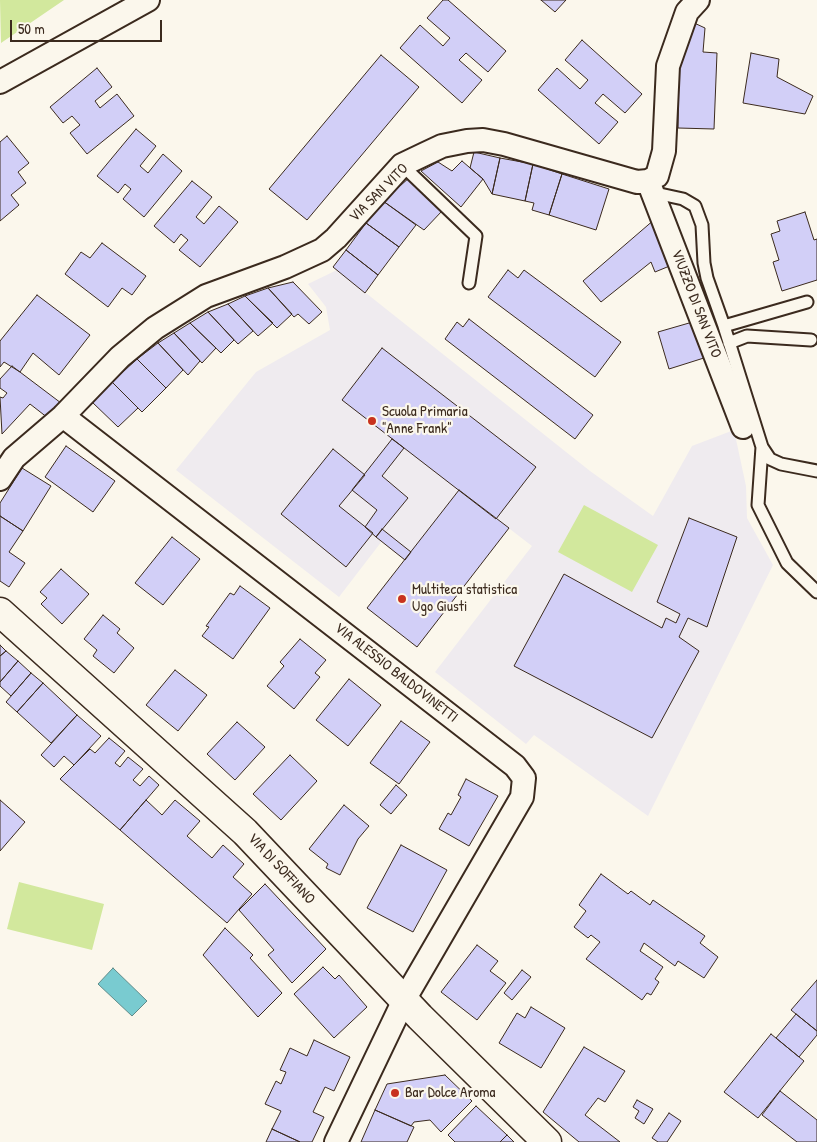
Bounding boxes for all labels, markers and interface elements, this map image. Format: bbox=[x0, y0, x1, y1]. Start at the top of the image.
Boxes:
scale bar bbox=[12, 10, 165, 42]
text: 50 m bbox=[18, 18, 45, 39]
street label: VIA SAN VITO bbox=[346, 160, 412, 226]
street label: VIUZZO DI SAN VITO bbox=[667, 247, 725, 361]
place label: Scuola Primaria "Anne Frank" bbox=[382, 403, 468, 438]
marker: Scuola Primaria "Anne Frank" bbox=[366, 415, 378, 427]
place label: Multiteca statistica Ugo Giusti bbox=[412, 581, 517, 616]
marker: Multiteca statistica Ugo Giusti bbox=[396, 593, 408, 605]
street label: VIA ALESSIO BALDOVINETTI bbox=[331, 619, 461, 727]
street label: VIA DI SOFFIANO bbox=[244, 830, 318, 908]
place label: Bar Dolce Aroma bbox=[405, 1084, 495, 1102]
marker: Bar Dolce Aroma bbox=[389, 1087, 401, 1099]

